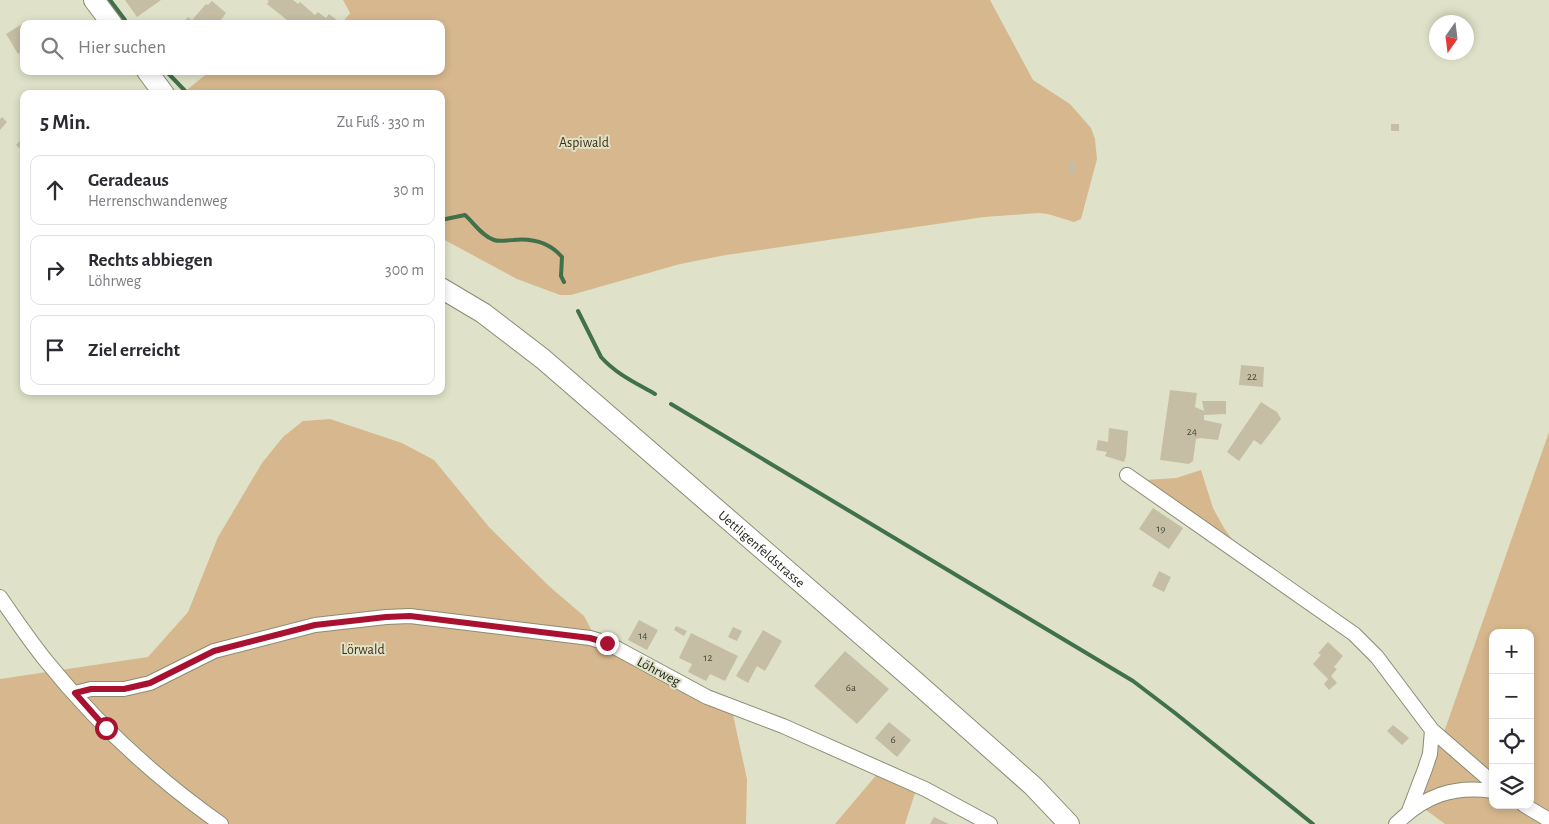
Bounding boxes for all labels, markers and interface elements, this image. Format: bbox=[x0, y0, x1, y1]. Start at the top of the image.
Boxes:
north arrow bbox=[1429, 15, 1474, 60]
search box bbox=[20, 20, 445, 75]
icon: search bbox=[38, 34, 66, 62]
text: Hier suchen bbox=[78, 38, 166, 57]
text: 5 Min. bbox=[40, 112, 90, 133]
text: Zu Fuß · 330 m bbox=[337, 114, 425, 130]
park label: Aspiwald bbox=[559, 136, 609, 150]
text: Geradeaus bbox=[88, 171, 169, 190]
icon: ahead bbox=[41, 176, 69, 204]
text: 30 m bbox=[394, 182, 424, 198]
text: Herrenschwandenweg bbox=[88, 193, 227, 209]
text: Rechts abbiegen bbox=[88, 251, 213, 270]
icon: right bbox=[41, 256, 69, 284]
text: 300 m bbox=[385, 262, 424, 278]
text: Löhrweg bbox=[88, 273, 141, 289]
icon: arrive bbox=[41, 336, 69, 364]
text: Ziel erreicht bbox=[88, 341, 180, 360]
house number: 22 bbox=[1247, 371, 1257, 382]
house number: 24 bbox=[1187, 426, 1197, 437]
street label: Uettligenfeldstrasse bbox=[715, 508, 807, 591]
house number: 19 bbox=[1157, 523, 1165, 534]
map controls bbox=[1489, 629, 1534, 809]
button: + bbox=[1489, 629, 1534, 674]
house number: 14 bbox=[638, 630, 648, 641]
route end bbox=[596, 632, 619, 655]
park label: Lörwald bbox=[341, 643, 385, 657]
house number: 12 bbox=[704, 652, 712, 663]
street label: Löhrweg bbox=[635, 655, 683, 689]
button: − bbox=[1489, 674, 1534, 719]
house number: 6a bbox=[846, 682, 856, 693]
route start bbox=[95, 717, 118, 740]
button: locate bbox=[1489, 719, 1534, 764]
house number: 6 bbox=[890, 734, 896, 745]
button: layers bbox=[1489, 764, 1534, 809]

